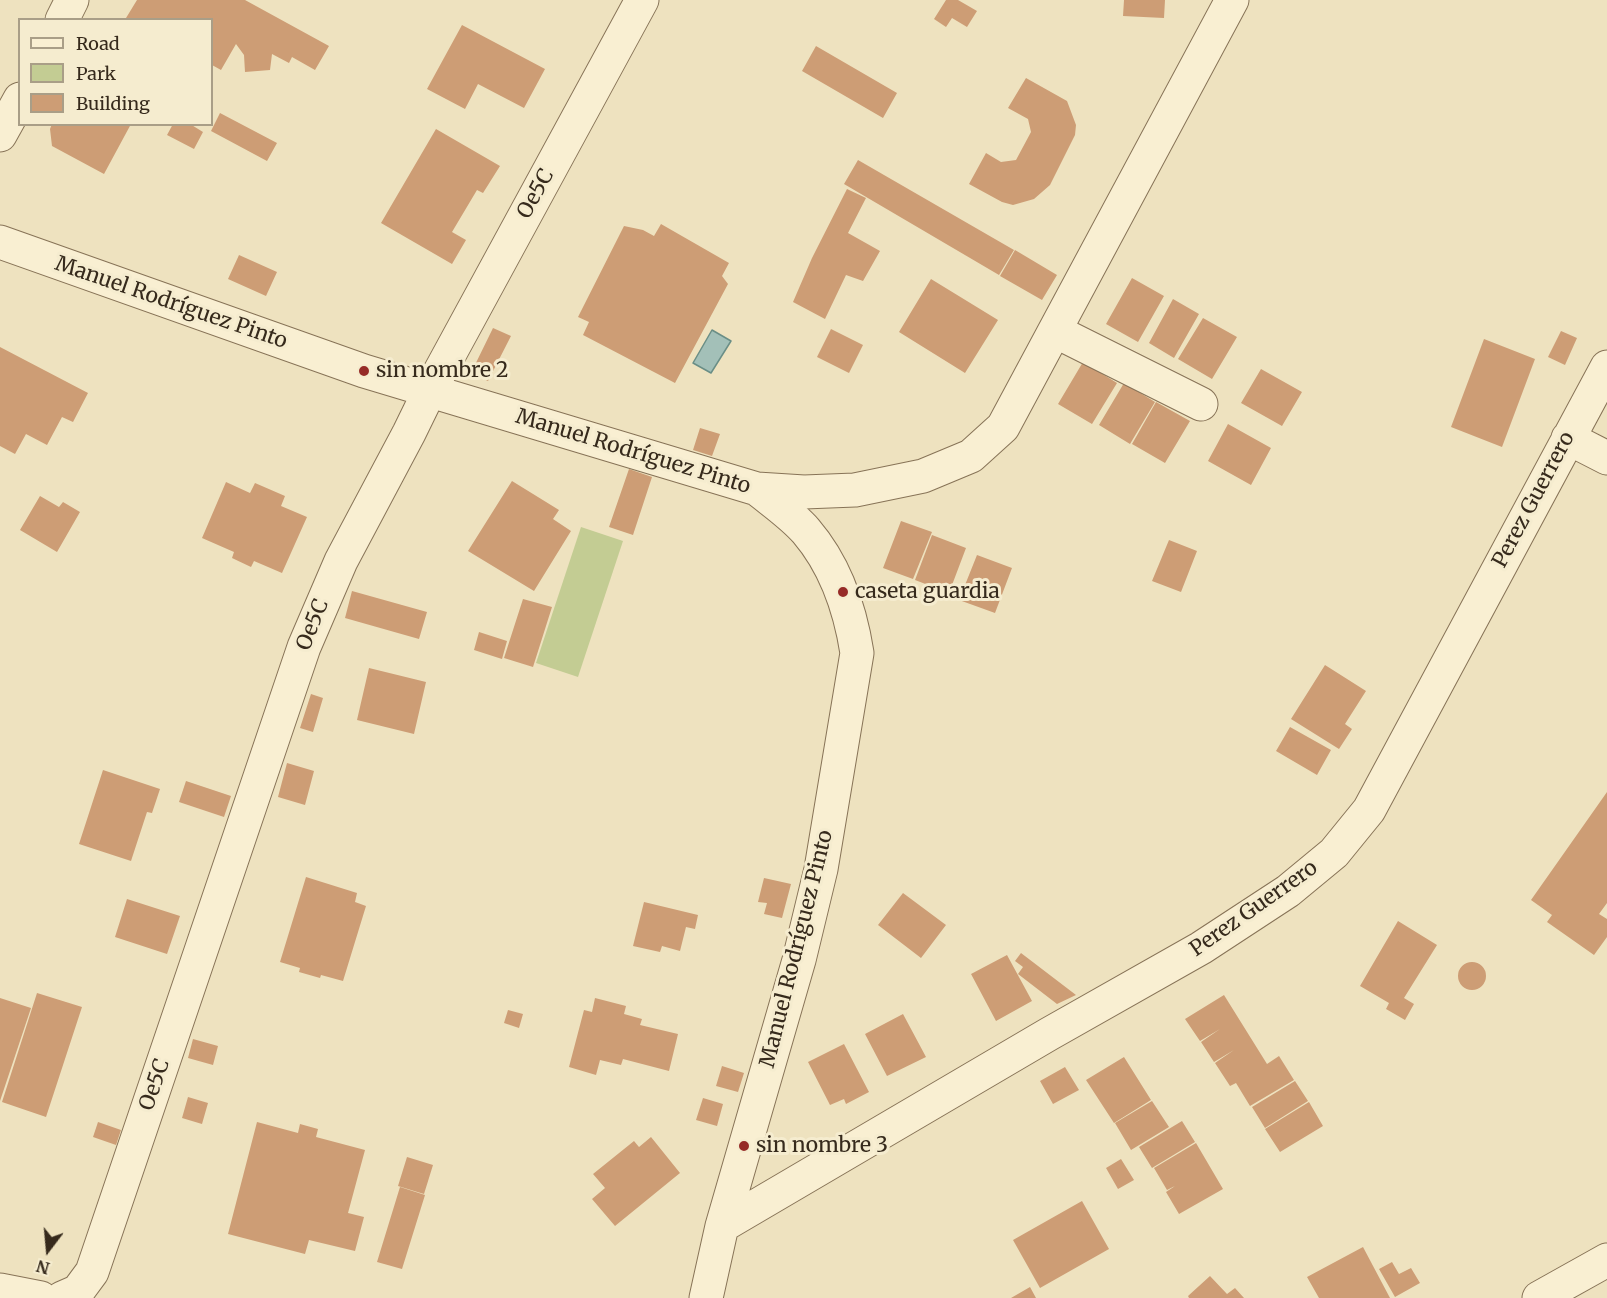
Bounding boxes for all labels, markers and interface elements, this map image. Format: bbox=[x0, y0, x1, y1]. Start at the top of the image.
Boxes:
legend bbox=[18, 18, 213, 126]
text: Road bbox=[76, 32, 120, 55]
text: Park bbox=[76, 62, 116, 85]
text: Building bbox=[76, 92, 150, 115]
street label: Oe5C bbox=[512, 165, 560, 223]
street label: Manuel Rodríguez Pinto bbox=[52, 251, 290, 355]
place label: sin nombre 2 bbox=[376, 358, 508, 384]
marker: sin nombre 2 bbox=[357, 364, 371, 378]
street label: Manuel Rodríguez Pinto bbox=[513, 404, 753, 500]
street label: Perez Guerrero bbox=[1488, 428, 1580, 572]
place label: caseta guardia bbox=[855, 579, 1000, 605]
marker: caseta guardia bbox=[836, 585, 850, 599]
street label: Oe5C bbox=[291, 596, 335, 654]
street label: Manuel Rodríguez Pinto bbox=[755, 828, 839, 1070]
street label: Perez Guerrero bbox=[1185, 856, 1323, 962]
street label: Oe5C bbox=[135, 1056, 175, 1114]
place label: sin nombre 3 bbox=[756, 1133, 888, 1159]
marker: sin nombre 3 bbox=[737, 1139, 751, 1153]
north arrow bbox=[18, 1220, 78, 1280]
text: N bbox=[34, 1256, 52, 1279]

